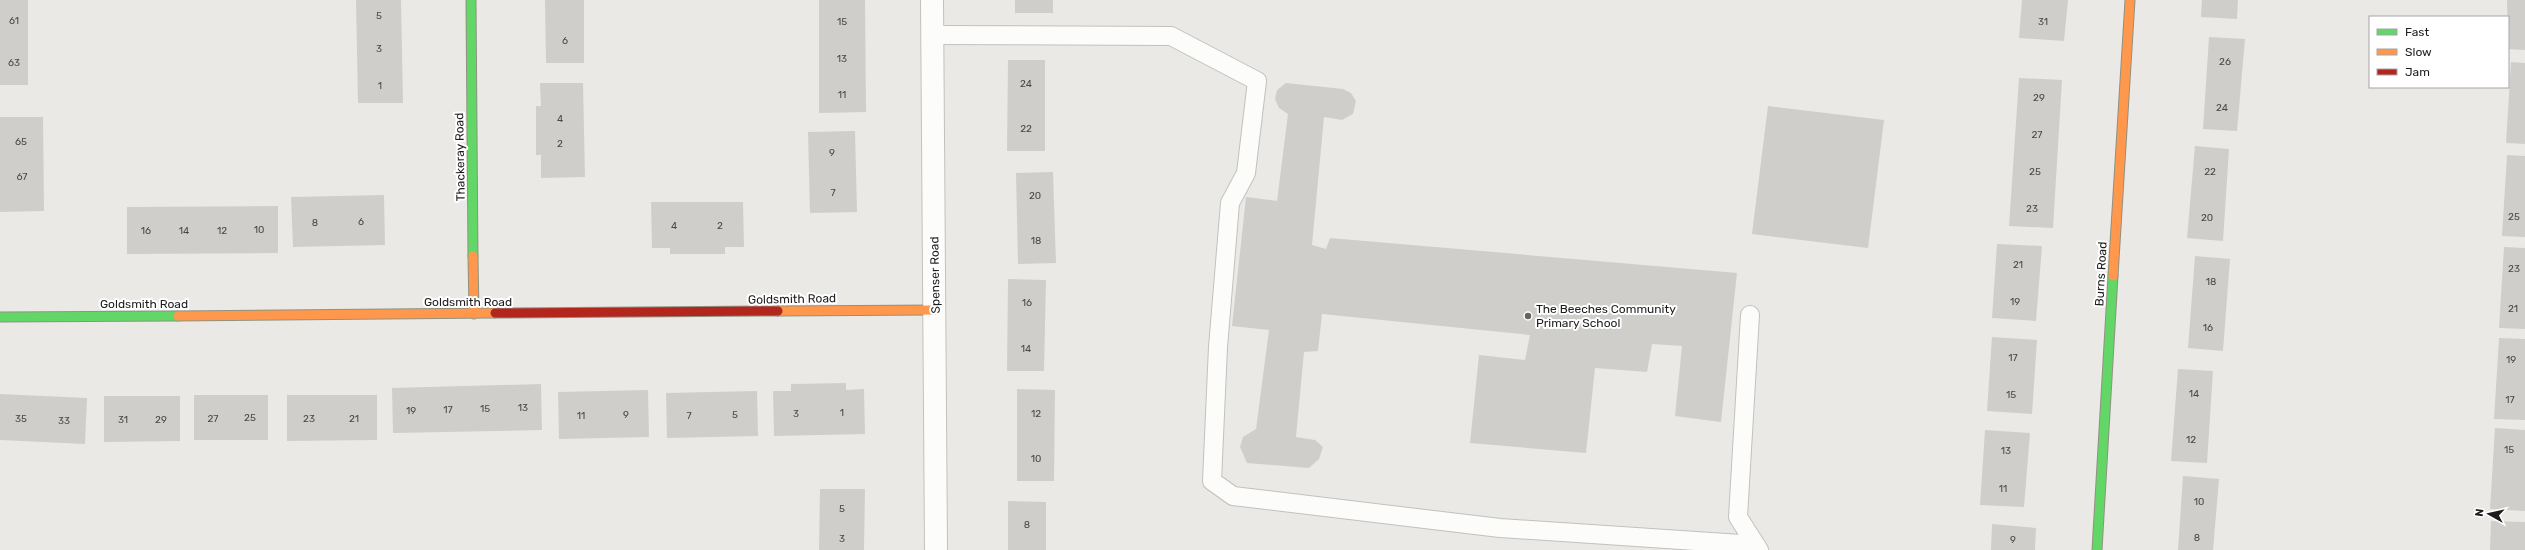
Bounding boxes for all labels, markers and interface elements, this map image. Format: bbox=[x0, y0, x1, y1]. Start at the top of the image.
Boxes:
house number: 5 bbox=[376, 10, 382, 22]
house number: 61 bbox=[9, 15, 19, 27]
house number: 15 bbox=[837, 16, 847, 28]
house number: 31 bbox=[2038, 16, 2048, 28]
legend bbox=[2369, 16, 2509, 88]
text: Fast bbox=[2405, 25, 2429, 39]
house number: 6 bbox=[562, 35, 568, 47]
house number: 3 bbox=[376, 43, 382, 55]
text: Slow bbox=[2405, 45, 2432, 59]
house number: 13 bbox=[837, 53, 847, 65]
house number: 26 bbox=[2219, 56, 2231, 68]
house number: 63 bbox=[8, 57, 20, 69]
text: Jam bbox=[2405, 65, 2430, 79]
house number: 24 bbox=[1020, 78, 1032, 90]
house number: 1 bbox=[378, 80, 382, 92]
house number: 11 bbox=[838, 89, 846, 101]
house number: 29 bbox=[2033, 92, 2045, 104]
house number: 24 bbox=[2216, 102, 2228, 114]
street label: Thackeray Road bbox=[452, 113, 468, 201]
house number: 4 bbox=[557, 113, 563, 125]
house number: 22 bbox=[1020, 123, 1032, 135]
house number: 27 bbox=[2032, 129, 2043, 141]
house number: 65 bbox=[15, 136, 27, 148]
house number: 2 bbox=[557, 138, 563, 150]
house number: 9 bbox=[829, 147, 835, 159]
house number: 25 bbox=[2029, 166, 2041, 178]
house number: 22 bbox=[2204, 166, 2216, 178]
house number: 67 bbox=[17, 171, 27, 183]
house number: 7 bbox=[830, 187, 836, 199]
house number: 20 bbox=[1029, 190, 1041, 202]
house number: 23 bbox=[2026, 203, 2038, 215]
house number: 25 bbox=[2508, 211, 2520, 223]
house number: 20 bbox=[2201, 212, 2213, 224]
house number: 6 bbox=[358, 216, 364, 228]
house number: 8 bbox=[312, 217, 318, 229]
house number: 4 bbox=[671, 220, 677, 232]
house number: 2 bbox=[717, 220, 723, 232]
house number: 10 bbox=[254, 224, 264, 236]
house number: 16 bbox=[141, 225, 151, 237]
house number: 14 bbox=[179, 225, 189, 237]
house number: 12 bbox=[217, 225, 227, 237]
house number: 18 bbox=[1031, 235, 1041, 247]
street label: Spenser Road bbox=[927, 236, 943, 314]
street label: Burns Road bbox=[2092, 241, 2110, 307]
house number: 21 bbox=[2013, 259, 2023, 271]
house number: 23 bbox=[2508, 263, 2520, 275]
house number: 18 bbox=[2206, 276, 2216, 288]
street label: Goldsmith Road bbox=[748, 291, 836, 307]
street label: Goldsmith Road bbox=[424, 295, 512, 309]
house number: 19 bbox=[2010, 296, 2020, 308]
street label: Goldsmith Road bbox=[100, 297, 188, 311]
house number: 16 bbox=[1022, 297, 1032, 309]
place label: The Beeches Community Primary School bbox=[1536, 302, 1676, 330]
house number: 21 bbox=[2508, 303, 2518, 315]
marker: The Beeches Community Primary School bbox=[1523, 311, 1533, 321]
house number: 16 bbox=[2203, 322, 2213, 334]
house number: 14 bbox=[1021, 343, 1031, 355]
house number: 17 bbox=[2008, 352, 2018, 364]
house number: 19 bbox=[2506, 354, 2516, 366]
house number: 14 bbox=[2189, 388, 2199, 400]
house number: 15 bbox=[2006, 389, 2016, 401]
house number: 17 bbox=[2505, 394, 2515, 406]
house number: 13 bbox=[518, 402, 528, 414]
house number: 15 bbox=[480, 403, 490, 415]
house number: 17 bbox=[443, 404, 453, 416]
house number: 19 bbox=[406, 405, 416, 417]
house number: 1 bbox=[840, 407, 844, 419]
house number: 3 bbox=[793, 408, 799, 420]
house number: 12 bbox=[1031, 408, 1041, 420]
house number: 9 bbox=[623, 409, 629, 421]
house number: 5 bbox=[732, 409, 738, 421]
house number: 11 bbox=[577, 410, 585, 422]
house number: 7 bbox=[686, 410, 692, 422]
house number: 25 bbox=[244, 412, 256, 424]
house number: 35 bbox=[15, 413, 27, 425]
house number: 27 bbox=[208, 413, 219, 425]
house number: 23 bbox=[303, 413, 315, 425]
house number: 21 bbox=[349, 413, 359, 425]
house number: 31 bbox=[118, 414, 128, 426]
house number: 29 bbox=[155, 414, 167, 426]
house number: 33 bbox=[58, 415, 70, 427]
house number: 12 bbox=[2186, 434, 2196, 446]
house number: 15 bbox=[2504, 444, 2514, 456]
house number: 13 bbox=[2001, 445, 2011, 457]
house number: 10 bbox=[1031, 453, 1041, 465]
house number: 11 bbox=[1999, 483, 2007, 495]
north arrow bbox=[2469, 494, 2509, 534]
house number: 10 bbox=[2194, 496, 2204, 508]
house number: 5 bbox=[839, 503, 845, 515]
text: N bbox=[2473, 508, 2487, 518]
house number: 8 bbox=[1024, 519, 1030, 531]
house number: 8 bbox=[2194, 532, 2200, 544]
house number: 3 bbox=[839, 533, 845, 545]
house number: 9 bbox=[2010, 534, 2016, 546]

